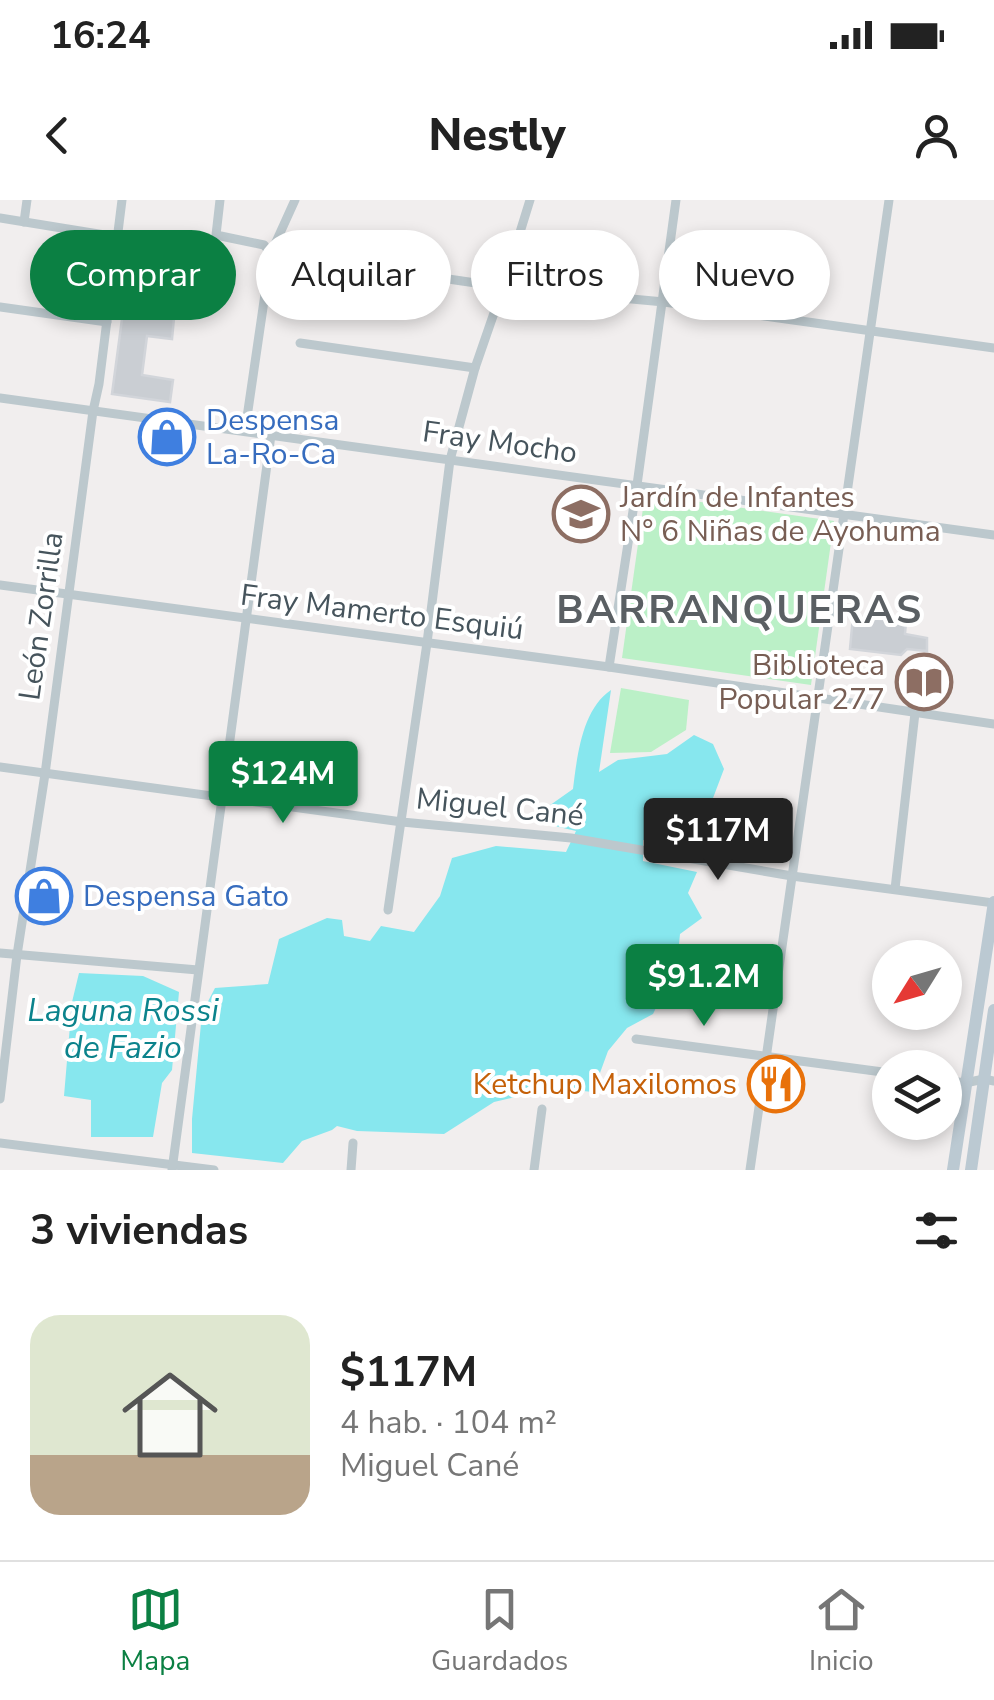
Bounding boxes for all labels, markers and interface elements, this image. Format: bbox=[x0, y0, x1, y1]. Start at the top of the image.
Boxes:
text: 16:24 bbox=[50, 10, 151, 61]
text: Nestly bbox=[428, 105, 566, 166]
icon: back bbox=[30, 108, 85, 163]
icon: person bbox=[909, 108, 964, 163]
chip: Comprar bbox=[30, 230, 236, 320]
chip: Alquilar bbox=[256, 230, 451, 320]
chip: Filtros bbox=[471, 230, 639, 320]
chip: Nuevo bbox=[659, 230, 830, 320]
place label: Despensa La-Ro-Ca bbox=[206, 400, 339, 475]
shop icon: Despensa La-Ro-Ca bbox=[137, 407, 197, 467]
street label: Fray Mocho bbox=[420, 411, 580, 474]
place label: Jardín de Infantes N° 6 Niñas de Ayohuma bbox=[619, 477, 941, 552]
school or university icon: Jardín de Infantes N° 6 Niñas de Ayohuma bbox=[551, 484, 611, 544]
street label: León Zorrilla bbox=[9, 529, 74, 703]
street label: Fray Mamerto Esquiú bbox=[238, 575, 526, 650]
district label: BARRANQUERAS bbox=[556, 583, 924, 637]
place label: Biblioteca Popular 277 bbox=[718, 645, 885, 720]
library icon: Biblioteca Popular 277 bbox=[894, 652, 954, 712]
pin: $124M bbox=[213, 741, 353, 826]
text: $124M bbox=[231, 752, 335, 795]
street label: Miguel Cané bbox=[414, 778, 586, 837]
pin: $117M bbox=[648, 798, 788, 883]
text: $117M bbox=[666, 809, 770, 852]
shop icon: Despensa Gato bbox=[14, 866, 74, 926]
place label: Despensa Gato bbox=[83, 876, 289, 917]
north arrow bbox=[872, 940, 962, 1030]
map controls bbox=[872, 940, 962, 1140]
pin: $91.2M bbox=[623, 944, 785, 1029]
text: $91.2M bbox=[648, 955, 760, 998]
water label: Laguna Rossi de Fazio bbox=[27, 989, 219, 1069]
button: layers bbox=[872, 1050, 962, 1140]
restaurant icon: Ketchup Maxilomos bbox=[746, 1054, 806, 1114]
place label: Ketchup Maxilomos bbox=[473, 1064, 737, 1105]
text: 3 viviendas bbox=[30, 1202, 248, 1259]
icon: filters bbox=[909, 1203, 964, 1258]
text: $117M bbox=[340, 1344, 477, 1401]
icon: home bbox=[110, 1355, 230, 1475]
text: 4 hab. · 104 m² bbox=[340, 1401, 557, 1444]
text: Miguel Cané bbox=[340, 1444, 519, 1487]
tab: Mapa bbox=[120, 1582, 190, 1680]
tab: Guardados bbox=[431, 1582, 568, 1680]
tab: Inicio bbox=[809, 1582, 874, 1680]

